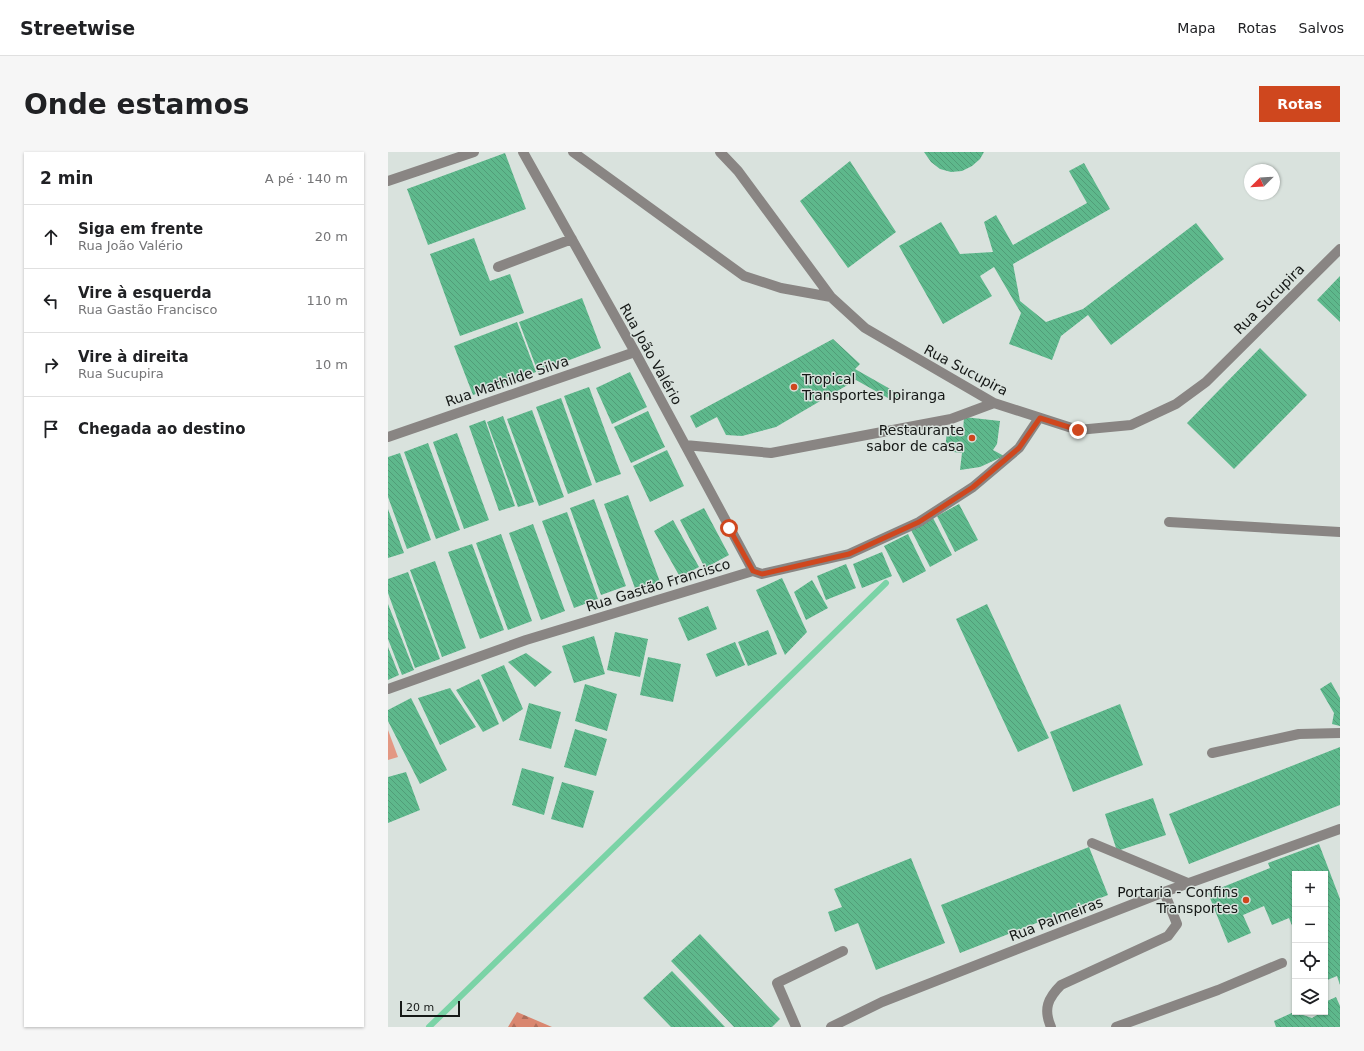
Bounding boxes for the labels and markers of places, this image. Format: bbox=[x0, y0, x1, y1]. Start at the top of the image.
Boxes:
place label: Tropical Transportes Ipiranga bbox=[801, 371, 946, 403]
marker: Tropical Transportes Ipiranga bbox=[789, 382, 799, 392]
place label: Restaurante sabor de casa bbox=[866, 422, 964, 454]
marker: Restaurante sabor de casa bbox=[967, 433, 977, 443]
place label: Portaria - Confins Transportes bbox=[1117, 884, 1238, 916]
marker: Portaria - Confins Transportes bbox=[1241, 895, 1251, 905]

